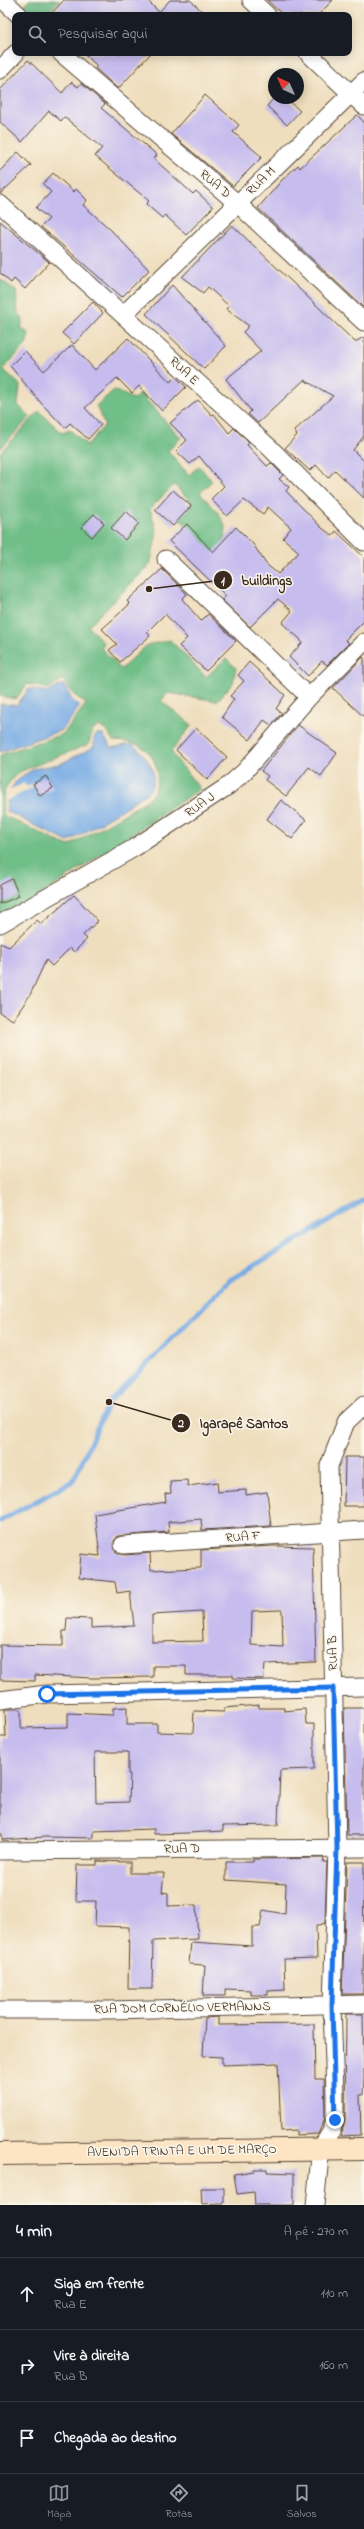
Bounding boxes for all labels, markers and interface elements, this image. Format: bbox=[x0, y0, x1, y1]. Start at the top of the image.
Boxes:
search box bbox=[12, 12, 352, 56]
icon: search bbox=[26, 23, 48, 45]
text: Pesquisar aqui bbox=[58, 23, 147, 45]
north arrow bbox=[268, 68, 304, 104]
street label: RUA M bbox=[242, 162, 280, 200]
street label: RUA D bbox=[195, 165, 235, 203]
street label: RUA E bbox=[165, 352, 203, 390]
callout: buildings bbox=[213, 567, 300, 593]
text: buildings bbox=[242, 571, 292, 594]
text: 1 bbox=[221, 573, 225, 591]
street label: RUA J bbox=[181, 788, 219, 822]
callout: Igarapê Santos bbox=[171, 1410, 296, 1436]
text: Igarapê Santos bbox=[200, 1414, 289, 1437]
text: 2 bbox=[177, 1415, 184, 1433]
street label: RUA F bbox=[225, 1526, 262, 1548]
street label: RUA B bbox=[323, 1635, 343, 1671]
route start bbox=[38, 1685, 56, 1703]
street label: RUA D bbox=[164, 1839, 200, 1859]
street label: RUA DOM CORNÉLIO VERMANNS bbox=[93, 1997, 271, 2019]
route end bbox=[326, 2111, 344, 2129]
street label: AVENIDA TRINTA E UM DE MARÇO bbox=[87, 2140, 277, 2162]
text: 4 min bbox=[16, 2219, 52, 2244]
text: A pé · 270 m bbox=[284, 2222, 348, 2241]
text: Siga em frente bbox=[54, 2273, 144, 2295]
icon: ahead bbox=[16, 2283, 38, 2305]
text: 110 m bbox=[321, 2284, 348, 2303]
text: Rua E bbox=[54, 2295, 87, 2314]
text: Vire à direita bbox=[54, 2345, 129, 2367]
icon: right bbox=[16, 2355, 38, 2377]
text: 160 m bbox=[319, 2356, 348, 2375]
text: Rua B bbox=[54, 2367, 88, 2386]
icon: arrive bbox=[16, 2427, 38, 2449]
text: Chegada ao destino bbox=[54, 2427, 177, 2449]
tab: Mapa bbox=[47, 2482, 72, 2522]
tab: Rotas bbox=[166, 2482, 193, 2522]
tab: Salvos bbox=[287, 2482, 317, 2522]

